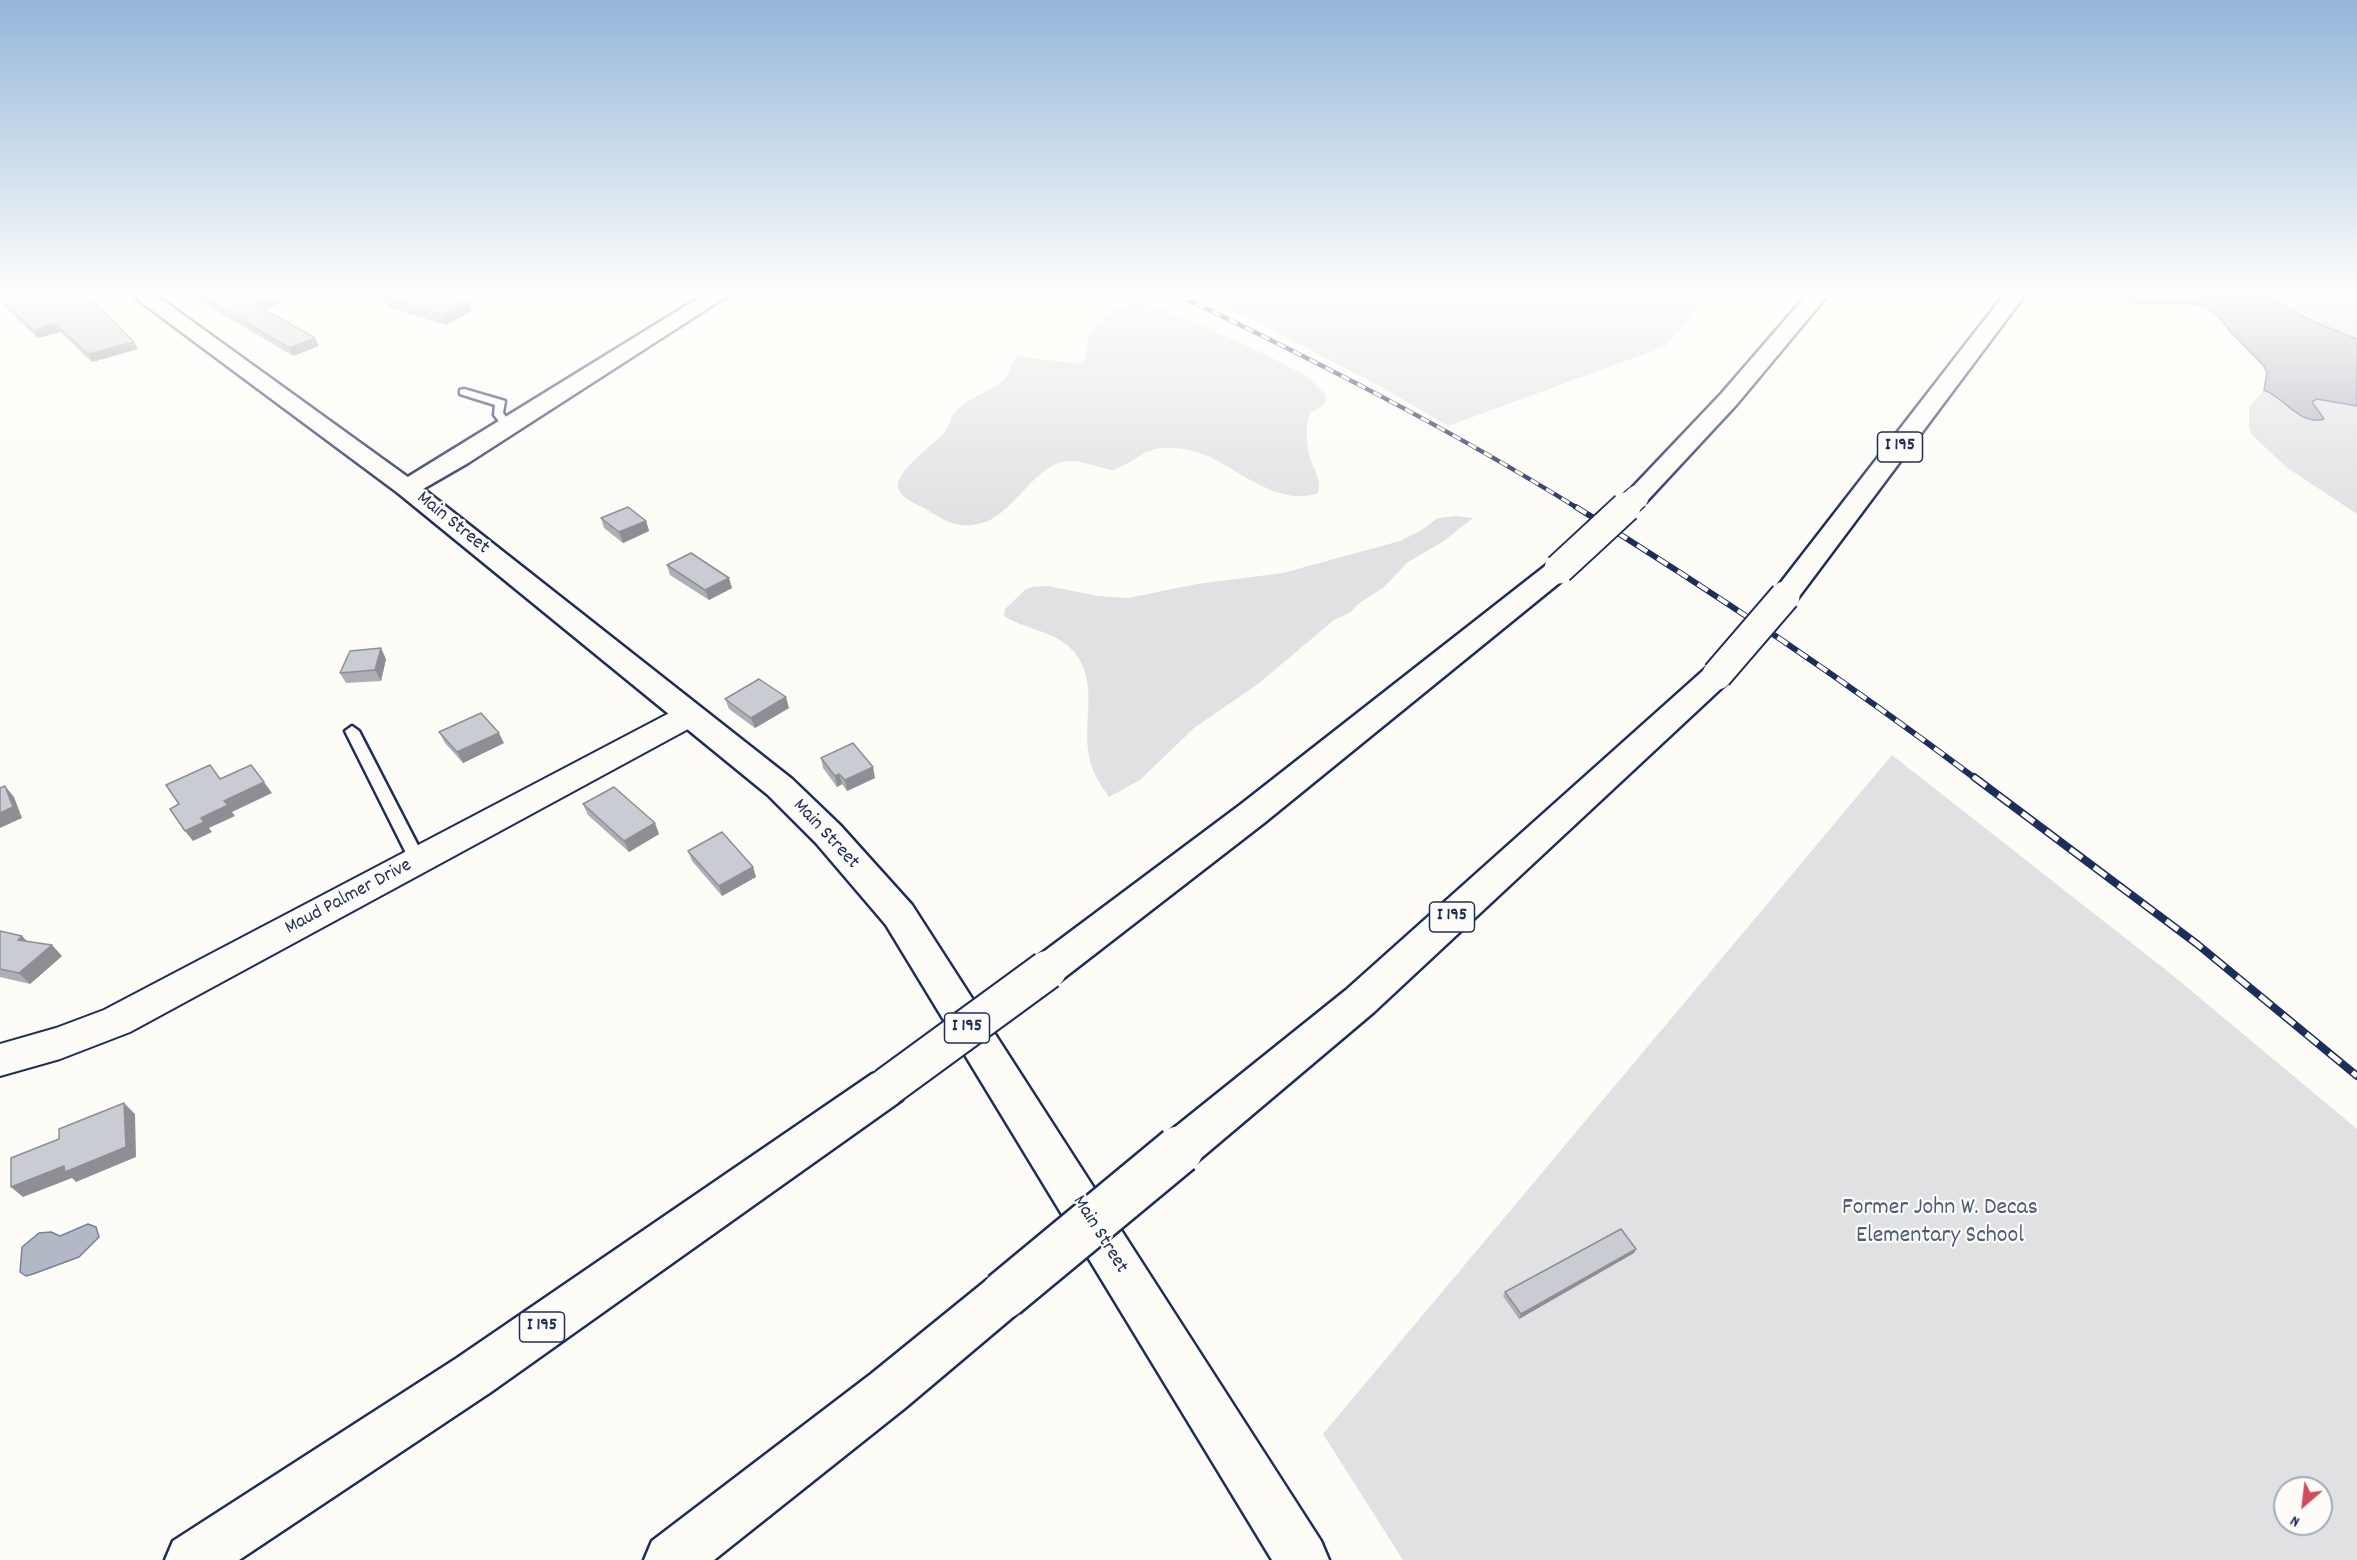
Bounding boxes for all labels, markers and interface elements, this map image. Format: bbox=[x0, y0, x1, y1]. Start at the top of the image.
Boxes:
road number: I 195 bbox=[1878, 432, 1922, 462]
street label: Main Street bbox=[411, 487, 493, 561]
street label: Main Street bbox=[786, 795, 864, 875]
street label: Maud Palmer Drive bbox=[282, 855, 416, 941]
road number: I 195 bbox=[1430, 902, 1474, 932]
road number: I 195 bbox=[944, 1013, 990, 1043]
street label: Main Street bbox=[1066, 1192, 1132, 1278]
park label: Former John W. Decas Elementary School bbox=[1842, 1196, 2038, 1252]
road number: I 195 bbox=[520, 1312, 564, 1342]
north arrow bbox=[2273, 1476, 2333, 1536]
text: N bbox=[2286, 1509, 2304, 1533]

